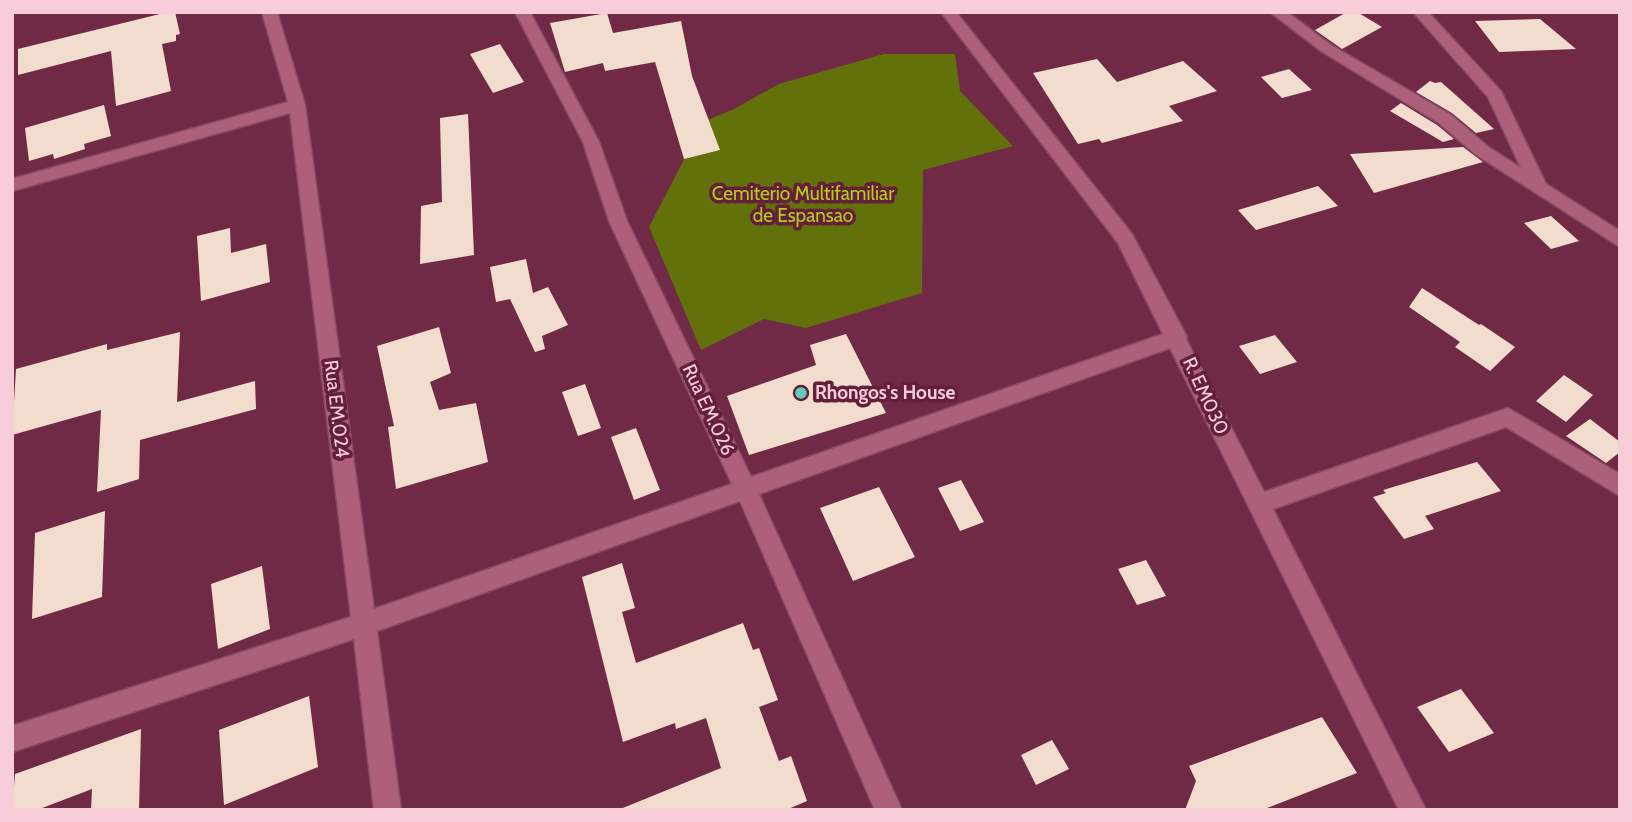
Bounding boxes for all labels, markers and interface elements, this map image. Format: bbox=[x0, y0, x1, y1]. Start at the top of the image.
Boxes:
park label: Cemiterio Multifamiliar de Espansao bbox=[712, 183, 894, 227]
street label: R. EM030 bbox=[1177, 354, 1233, 438]
street label: Rua EM.024 bbox=[319, 359, 353, 459]
street label: Rua EM.026 bbox=[677, 361, 739, 459]
place label: Rhongos's House bbox=[815, 382, 955, 404]
marker: Rhongos's House bbox=[793, 385, 809, 401]

